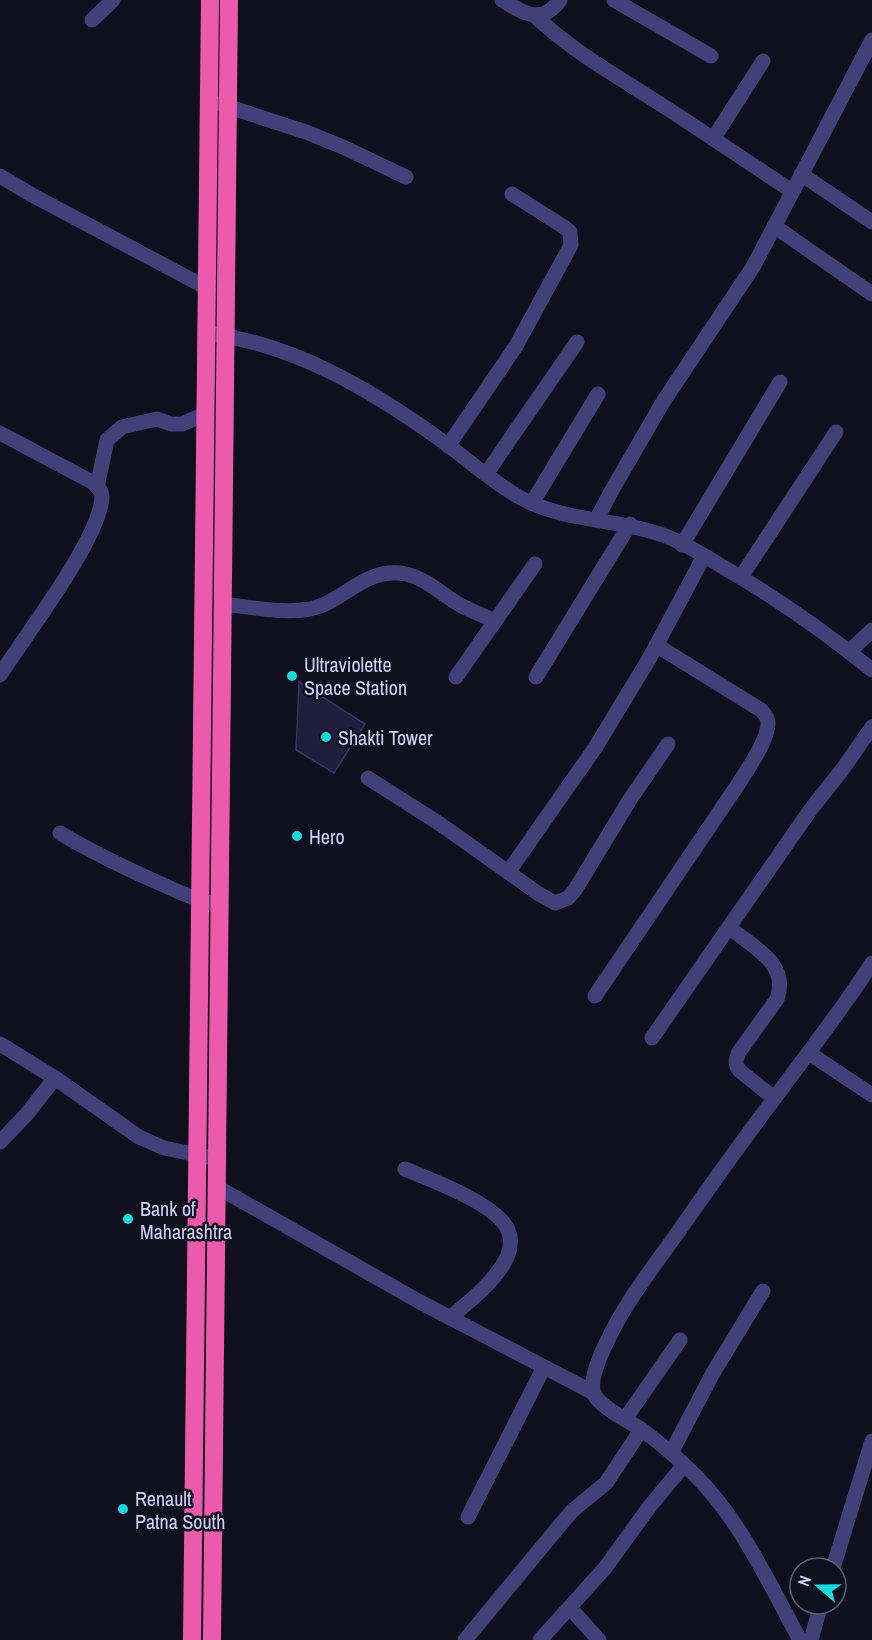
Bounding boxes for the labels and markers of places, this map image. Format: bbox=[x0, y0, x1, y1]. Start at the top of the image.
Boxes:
place label: Ultraviolette Space Station bbox=[304, 651, 407, 701]
marker: Ultraviolette Space Station bbox=[285, 669, 299, 683]
place label: Shakti Tower bbox=[338, 724, 433, 751]
marker: Shakti Tower bbox=[319, 730, 333, 744]
place label: Hero bbox=[309, 823, 345, 850]
marker: Hero bbox=[290, 829, 304, 843]
place label: Bank of Maharashtra bbox=[140, 1195, 232, 1245]
marker: Bank of Maharashtra bbox=[121, 1212, 135, 1226]
place label: Renault Patna South bbox=[135, 1485, 225, 1535]
marker: Renault Patna South bbox=[116, 1502, 130, 1516]

